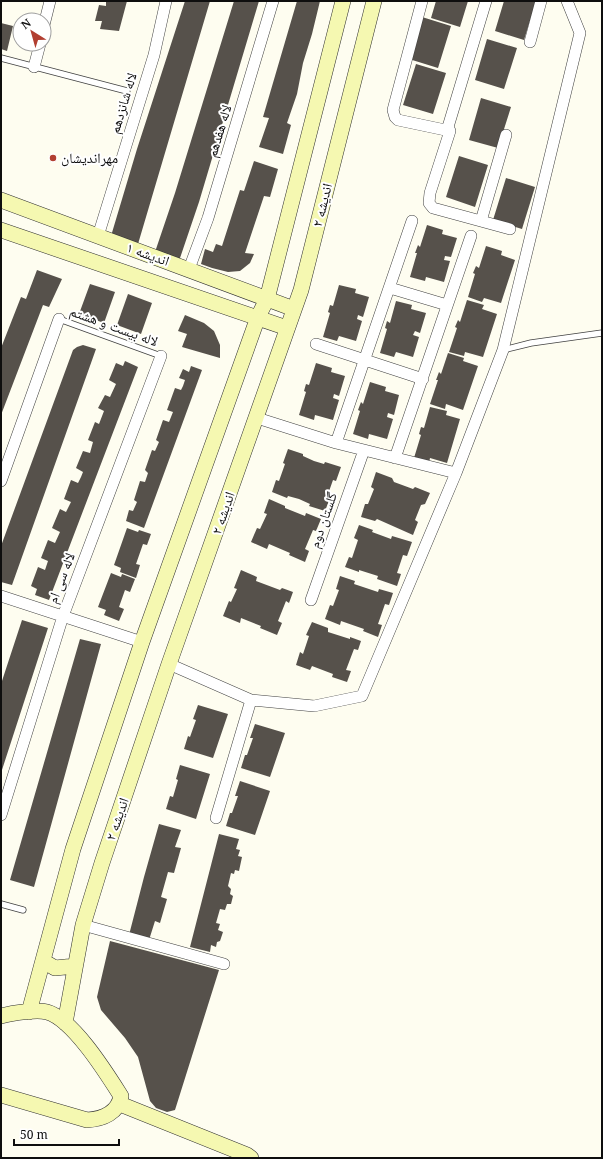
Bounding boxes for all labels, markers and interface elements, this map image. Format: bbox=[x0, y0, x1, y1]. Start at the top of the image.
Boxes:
north arrow bbox=[12, 12, 52, 52]
text: N bbox=[18, 15, 34, 32]
street label: لاله شانزدهم bbox=[104, 70, 142, 136]
street label: لاله هفدهم bbox=[202, 102, 236, 160]
place label: مهراندیشان bbox=[61, 148, 118, 167]
marker: مهراندیشان bbox=[48, 153, 58, 163]
street label: اندیشه ۲ bbox=[307, 181, 336, 229]
street label: اندیشه ۱ bbox=[124, 237, 172, 270]
street label: لاله بیست و هشتم bbox=[67, 301, 161, 351]
street label: اندیشه ۲ bbox=[206, 489, 239, 537]
street label: گلستان دوم bbox=[304, 489, 342, 551]
street label: لاله سی ام bbox=[42, 550, 80, 606]
street label: اندیشه ۲ bbox=[100, 795, 133, 843]
scale bar bbox=[14, 1121, 119, 1147]
text: 50 m bbox=[20, 1126, 48, 1143]

